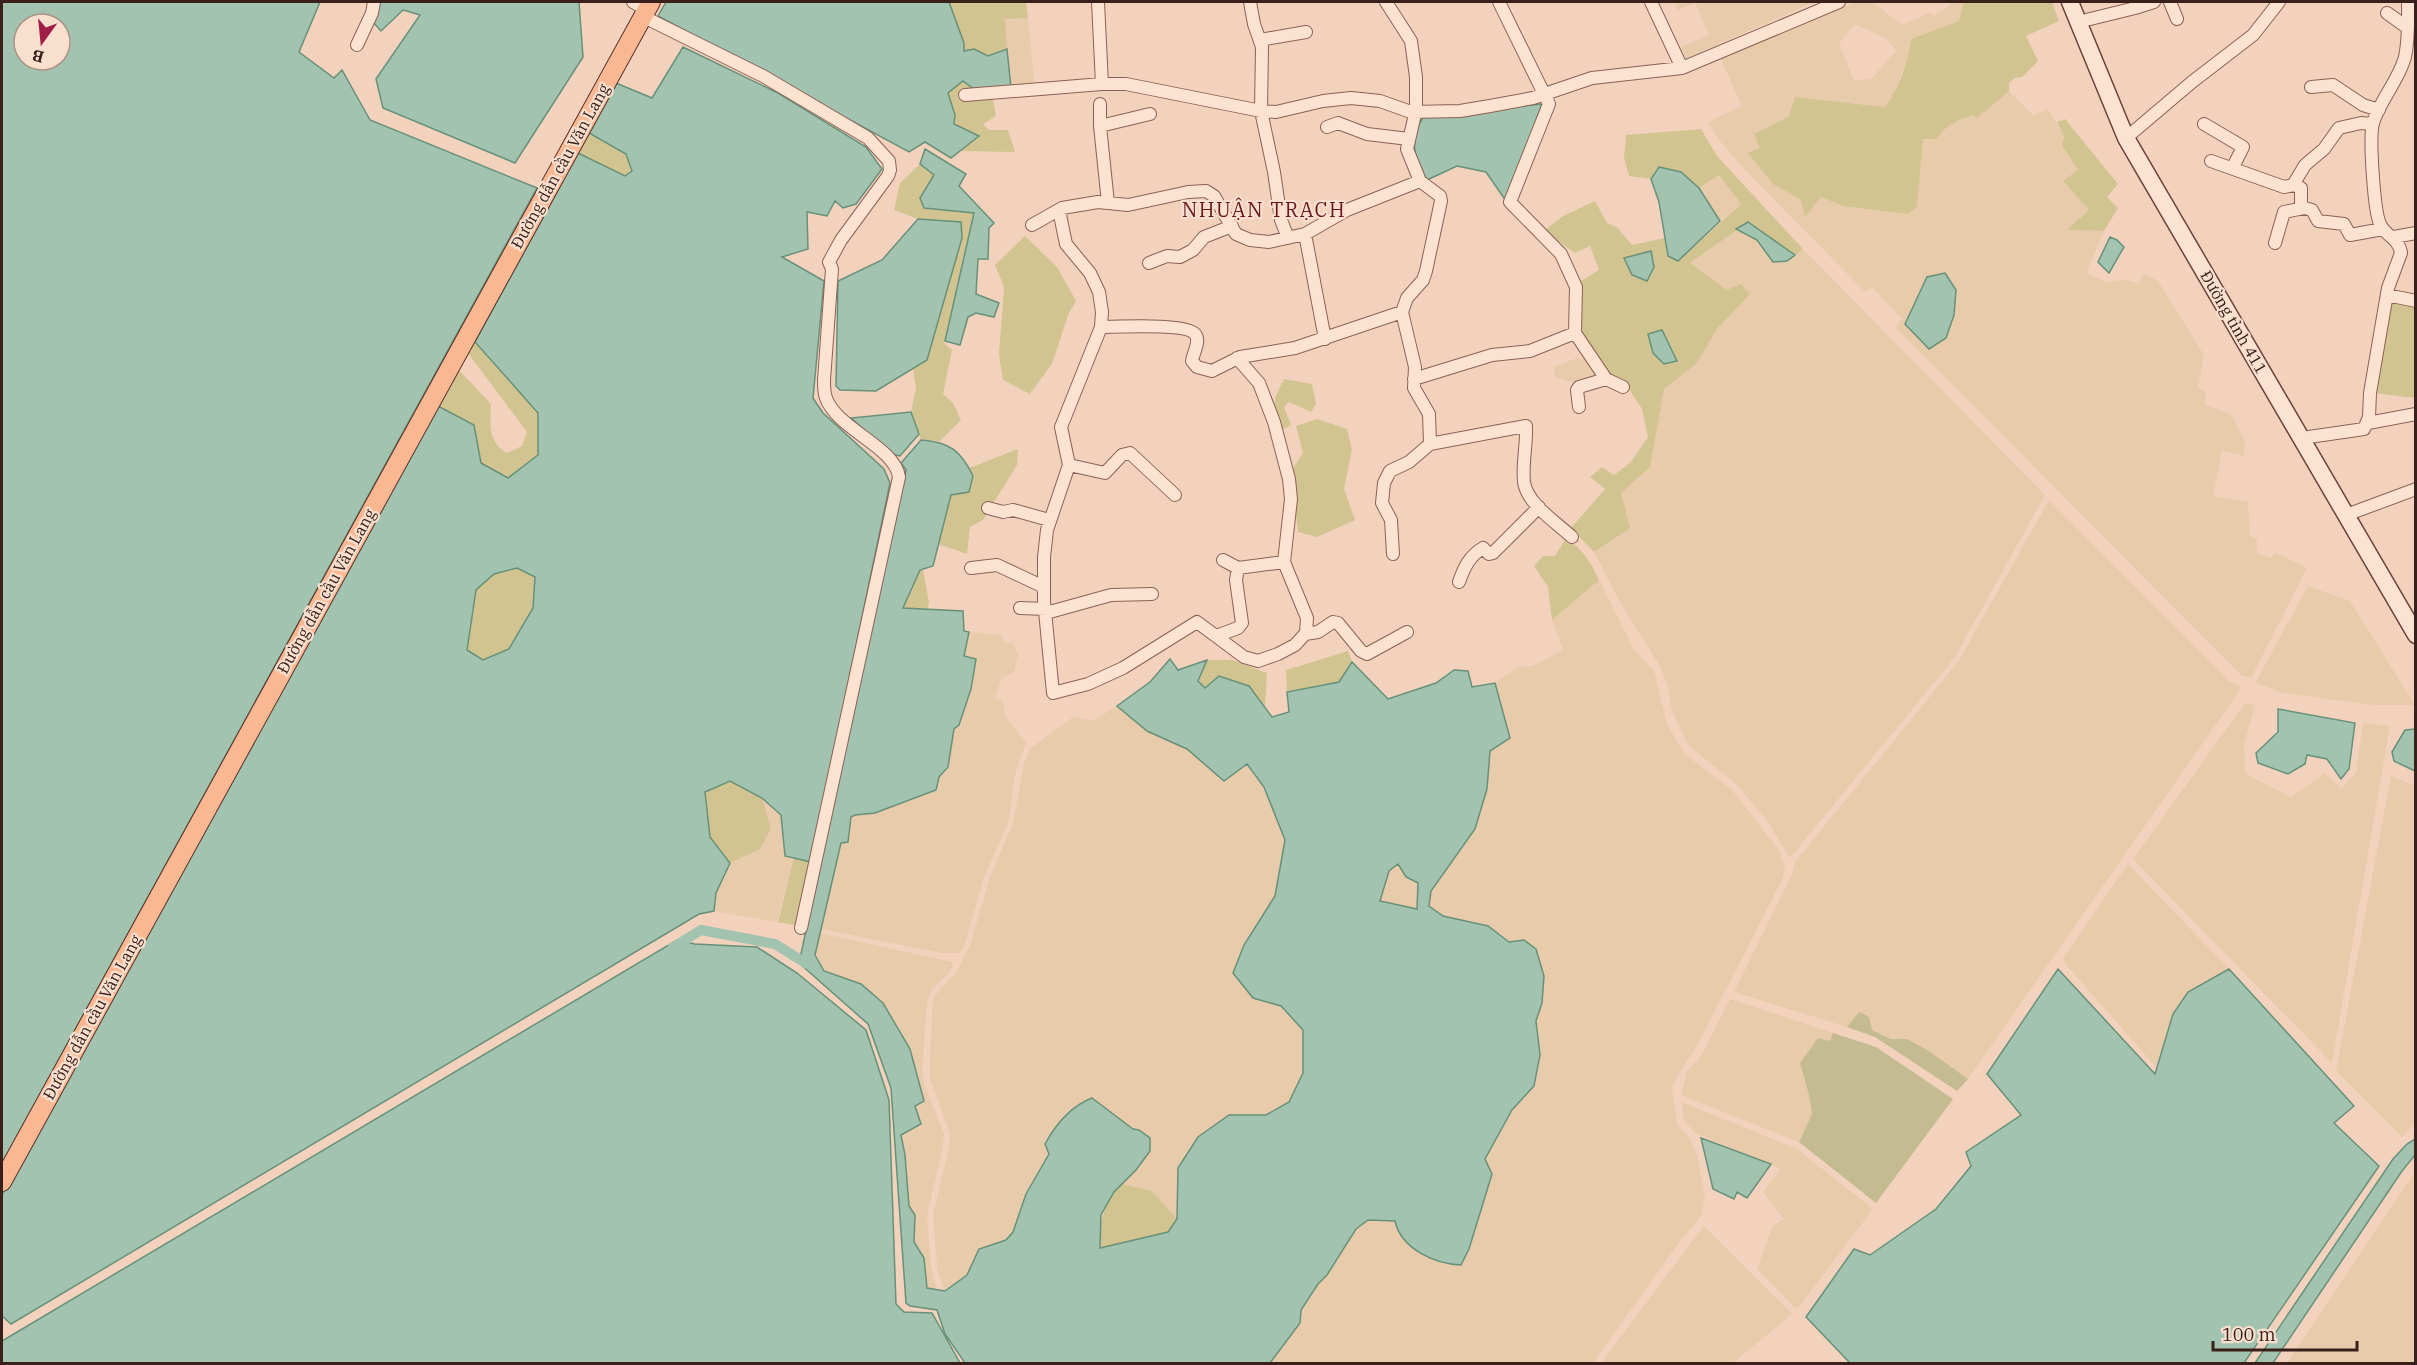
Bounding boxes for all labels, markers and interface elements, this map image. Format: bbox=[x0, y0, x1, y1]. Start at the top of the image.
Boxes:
north arrow bbox=[12, 12, 72, 72]
text: B bbox=[30, 45, 46, 68]
street label: Đường dẫn cầu Văn Lang bbox=[506, 80, 614, 252]
district label: NHUẬN TRẠCH bbox=[1182, 196, 1346, 223]
street label: Đường tỉnh 411 bbox=[2196, 267, 2272, 377]
street label: Đường dẫn cầu Văn Lang bbox=[272, 505, 380, 677]
street label: Đường dẫn cầu Văn Lang bbox=[38, 931, 146, 1103]
scale bar bbox=[2213, 1314, 2357, 1352]
text: 100 m bbox=[2222, 1323, 2276, 1346]

